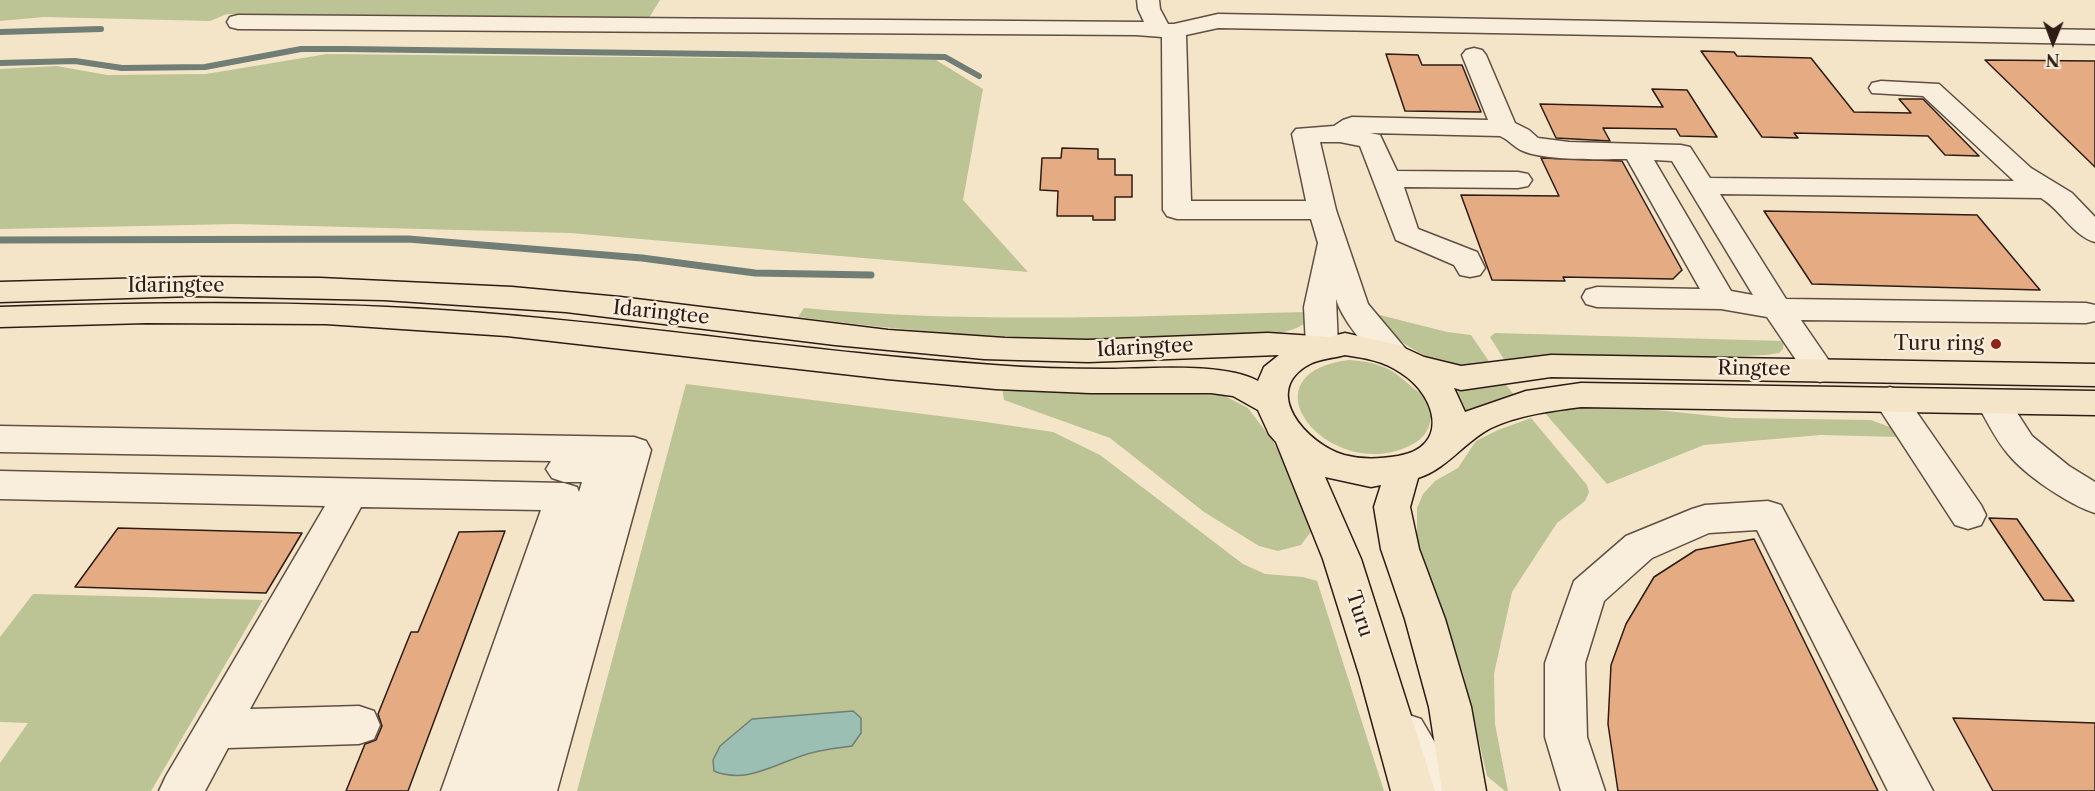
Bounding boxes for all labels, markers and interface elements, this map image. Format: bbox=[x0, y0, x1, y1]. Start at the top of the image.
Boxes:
north arrow bbox=[2023, 12, 2083, 72]
text: N bbox=[2046, 50, 2060, 70]
street label: Idaringtee bbox=[128, 274, 224, 298]
street label: Idaringtee bbox=[612, 296, 710, 330]
place label: Turu ring bbox=[1894, 332, 1984, 356]
street label: Idaringtee bbox=[1096, 333, 1194, 363]
marker: Turu ring bbox=[1989, 337, 2003, 351]
street label: Ringtee bbox=[1717, 356, 1791, 382]
street label: Turu bbox=[1340, 588, 1378, 640]

